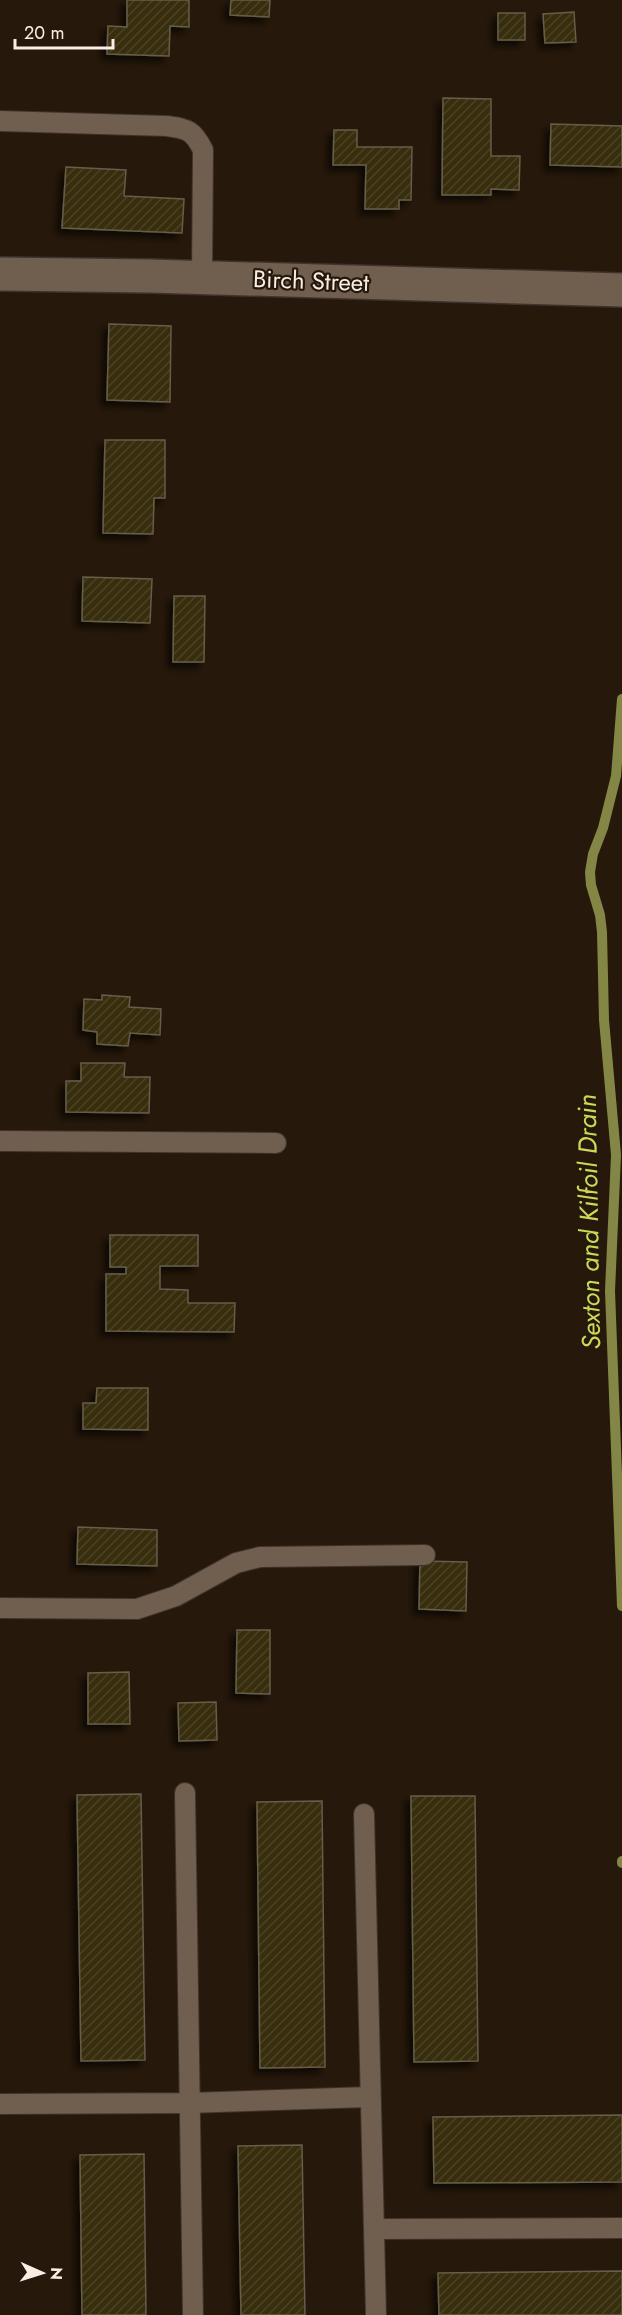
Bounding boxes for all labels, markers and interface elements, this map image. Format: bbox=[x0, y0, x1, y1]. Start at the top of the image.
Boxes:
scale bar bbox=[15, 12, 112, 50]
text: 20 m bbox=[24, 20, 64, 46]
street label: Birch Street bbox=[252, 261, 370, 300]
water label: Sexton and Kilfoil Drain bbox=[568, 1094, 610, 1350]
north arrow bbox=[12, 2243, 72, 2303]
text: N bbox=[45, 2267, 68, 2281]

